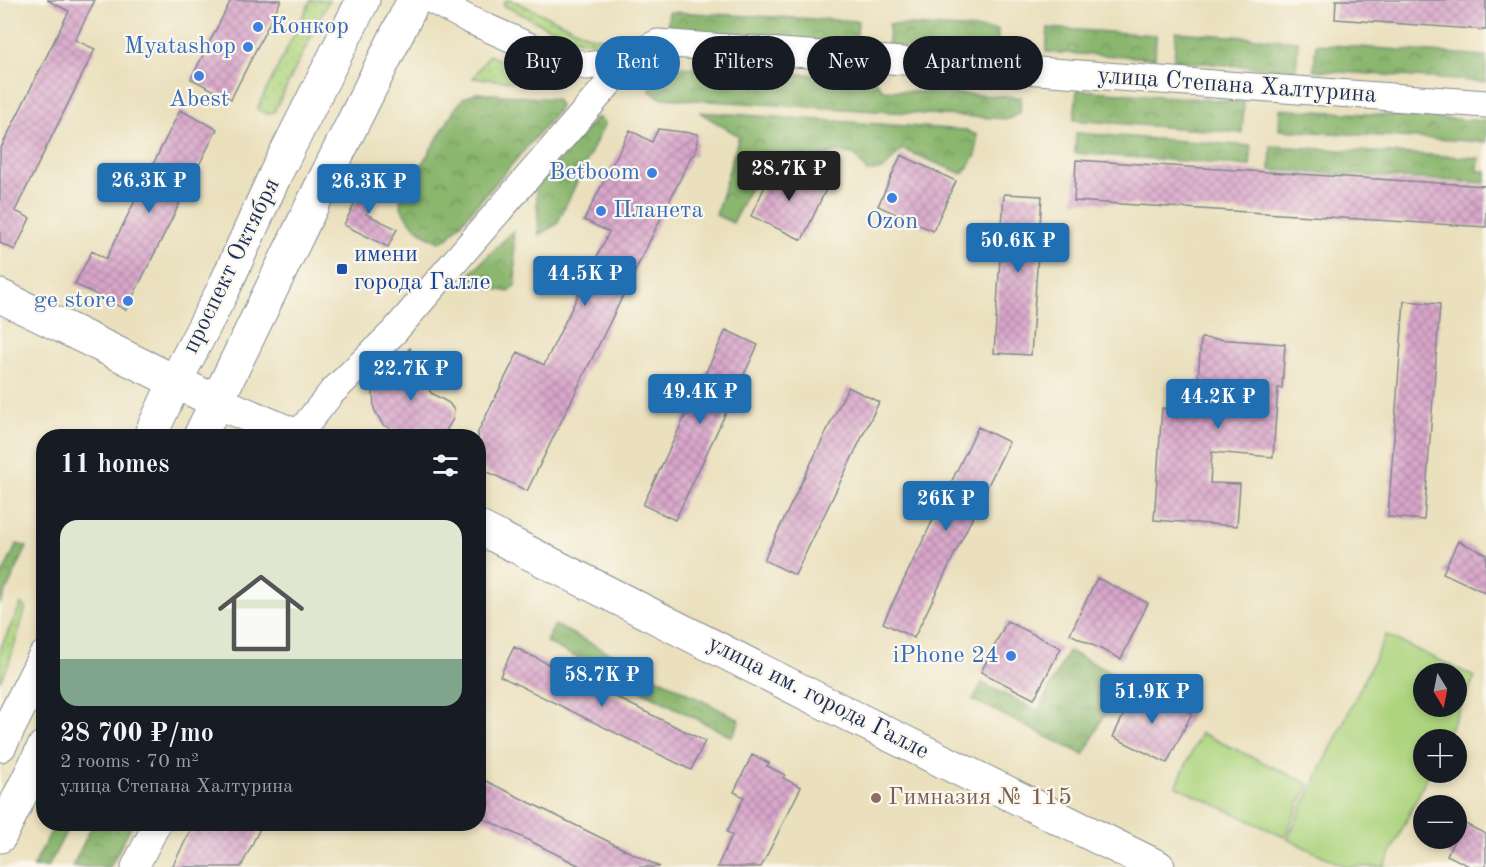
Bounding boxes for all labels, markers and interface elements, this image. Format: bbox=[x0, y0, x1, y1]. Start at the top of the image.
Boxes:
place label: Конкор bbox=[270, 15, 349, 39]
marker: Конкор bbox=[251, 20, 265, 34]
place label: Myatashop bbox=[124, 35, 236, 59]
chip: Buy bbox=[504, 36, 583, 90]
chip: Rent bbox=[595, 36, 680, 90]
chip: Filters bbox=[692, 36, 795, 90]
chip: New bbox=[807, 36, 891, 90]
chip: Apartment bbox=[903, 36, 1043, 90]
marker: Myatashop bbox=[241, 40, 255, 54]
street label: улица Степана Халтурина bbox=[1097, 64, 1377, 108]
marker: Abest bbox=[192, 69, 206, 83]
place label: Abest bbox=[169, 88, 229, 112]
pin: 28.7K ₽ bbox=[734, 151, 844, 202]
text: 28.7K ₽ bbox=[751, 160, 827, 180]
place label: Betboom bbox=[549, 161, 640, 185]
pin: 26.3K ₽ bbox=[94, 163, 204, 214]
pin: 26.3K ₽ bbox=[314, 164, 424, 215]
marker: Betboom bbox=[645, 166, 659, 180]
text: 26.3K ₽ bbox=[111, 172, 187, 192]
text: 26.3K ₽ bbox=[331, 173, 407, 193]
street label: проспект Октября bbox=[179, 175, 285, 357]
marker: Ozon bbox=[885, 191, 899, 205]
place label: Планета bbox=[613, 199, 703, 223]
marker: Планета bbox=[594, 204, 608, 218]
place label: Ozon bbox=[866, 210, 918, 234]
pin: 50.6K ₽ bbox=[963, 223, 1073, 274]
text: 50.6K ₽ bbox=[980, 232, 1056, 252]
place label: имени города Галле bbox=[354, 243, 490, 295]
pin: 44.5K ₽ bbox=[530, 256, 640, 307]
marker: имени города Галле bbox=[335, 262, 349, 276]
text: 44.5K ₽ bbox=[547, 265, 623, 285]
place label: ge store bbox=[34, 289, 116, 313]
marker: ge store bbox=[121, 294, 135, 308]
pin: 22.7K ₽ bbox=[356, 351, 466, 402]
text: 22.7K ₽ bbox=[373, 360, 449, 380]
pin: 49.4K ₽ bbox=[645, 374, 755, 425]
pin: 44.2K ₽ bbox=[1163, 379, 1273, 430]
text: 49.4K ₽ bbox=[662, 383, 738, 403]
text: 44.2K ₽ bbox=[1180, 388, 1256, 408]
icon: filters bbox=[429, 449, 462, 482]
text: 11 homes bbox=[60, 452, 169, 478]
pin: 26K ₽ bbox=[904, 481, 988, 532]
text: 26K ₽ bbox=[917, 490, 975, 510]
icon: home bbox=[207, 559, 315, 667]
street label: улица им. города Галле bbox=[704, 632, 932, 764]
place label: iPhone 24 bbox=[893, 644, 999, 668]
marker: iPhone 24 bbox=[1004, 649, 1018, 663]
pin: 58.7K ₽ bbox=[547, 657, 657, 708]
north arrow bbox=[1413, 663, 1467, 717]
map controls bbox=[1413, 663, 1467, 849]
text: 58.7K ₽ bbox=[564, 666, 640, 686]
pin: 51.9K ₽ bbox=[1097, 674, 1207, 725]
text: 51.9K ₽ bbox=[1114, 683, 1190, 703]
text: 28 700 ₽/mo bbox=[60, 721, 214, 747]
button: + bbox=[1413, 729, 1467, 783]
text: 2 rooms · 70 m² bbox=[60, 752, 199, 772]
text: улица Степана Халтурина bbox=[60, 777, 293, 797]
place label: Гимназия № 115 bbox=[888, 786, 1072, 810]
marker: Гимназия № 115 bbox=[869, 791, 883, 805]
button: − bbox=[1413, 795, 1467, 849]

